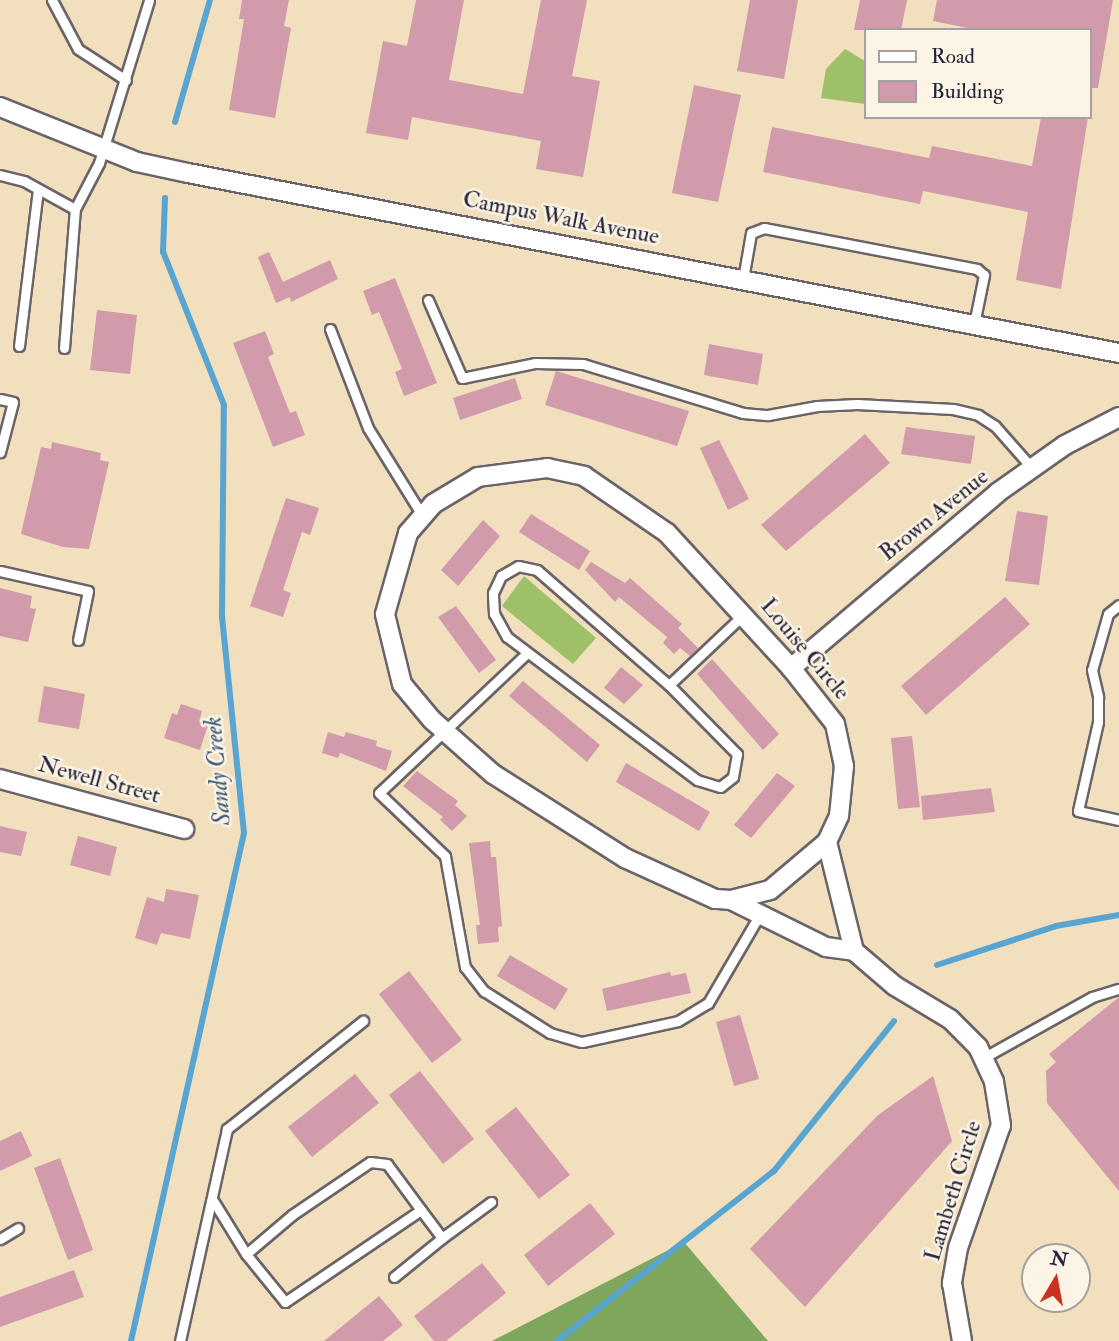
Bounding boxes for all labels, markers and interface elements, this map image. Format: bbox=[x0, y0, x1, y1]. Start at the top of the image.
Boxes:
legend bbox=[864, 28, 1091, 119]
text: Road bbox=[931, 43, 975, 70]
text: Building bbox=[931, 78, 1004, 105]
street label: Campus Walk Avenue bbox=[461, 185, 661, 251]
street label: Brown Avenue bbox=[874, 463, 994, 567]
street label: Louise Circle bbox=[755, 593, 855, 705]
water label: Sandy Creek bbox=[199, 715, 237, 827]
street label: Newell Street bbox=[35, 750, 163, 810]
street label: Lambeth Circle bbox=[919, 1118, 987, 1264]
north arrow bbox=[1021, 1243, 1091, 1313]
text: N bbox=[1049, 1246, 1070, 1273]

